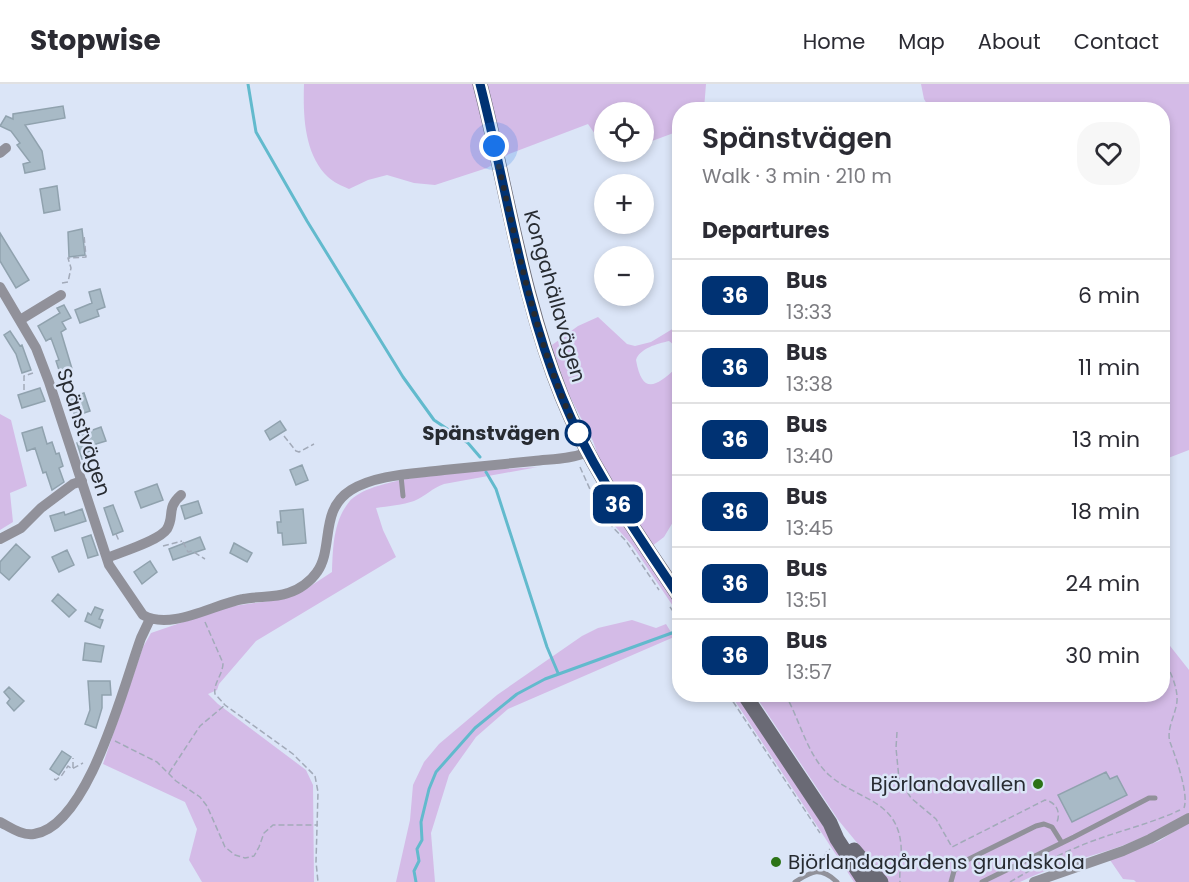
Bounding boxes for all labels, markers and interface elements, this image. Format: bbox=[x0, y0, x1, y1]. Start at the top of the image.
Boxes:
text: Stopwise bbox=[30, 21, 161, 60]
text: Home bbox=[803, 27, 865, 56]
text: Map bbox=[898, 27, 945, 56]
text: About bbox=[978, 27, 1041, 56]
text: Contact bbox=[1074, 27, 1159, 56]
map controls bbox=[594, 102, 654, 306]
button: locate bbox=[594, 102, 654, 162]
text: Spänstvägen bbox=[702, 119, 892, 158]
button: heart bbox=[1077, 122, 1140, 185]
your location bbox=[479, 131, 509, 161]
text: Walk · 3 min · 210 m bbox=[702, 162, 892, 190]
button: + bbox=[594, 174, 654, 234]
street label: Kongahällavägen bbox=[517, 207, 593, 385]
text: Departures bbox=[702, 215, 830, 246]
button: − bbox=[594, 246, 654, 306]
text: Bus bbox=[786, 265, 828, 296]
text: 6 min bbox=[1078, 280, 1140, 311]
text: 36 bbox=[722, 281, 748, 310]
text: 13:33 bbox=[786, 298, 832, 326]
text: Bus bbox=[786, 337, 828, 368]
text: 11 min bbox=[1078, 352, 1140, 383]
text: 36 bbox=[722, 353, 748, 382]
street label: Spänstvägen bbox=[50, 365, 118, 499]
text: 13:38 bbox=[786, 370, 833, 398]
text: Bus bbox=[786, 409, 828, 440]
place label: Spänstvägen bbox=[422, 419, 560, 447]
marker: Spänstvägen bbox=[565, 420, 591, 446]
text: 13 min bbox=[1072, 424, 1140, 455]
text: 36 bbox=[722, 425, 748, 454]
text: 13:40 bbox=[786, 442, 834, 470]
text: Bus bbox=[786, 481, 828, 512]
line badge: 36 bbox=[591, 484, 645, 524]
text: 36 bbox=[605, 490, 631, 519]
text: 18 min bbox=[1071, 496, 1140, 527]
text: 36 bbox=[722, 497, 748, 526]
text: 13:45 bbox=[786, 514, 834, 542]
text: Bus bbox=[786, 553, 828, 584]
text: 24 min bbox=[1065, 568, 1140, 599]
text: 36 bbox=[722, 569, 748, 598]
text: 13:51 bbox=[786, 586, 827, 614]
text: Bus bbox=[786, 625, 828, 656]
text: 30 min bbox=[1065, 640, 1140, 671]
text: 36 bbox=[722, 641, 748, 670]
text: 13:57 bbox=[786, 658, 832, 686]
place label: Björlandavallen bbox=[870, 770, 1026, 798]
marker: Björlandavallen bbox=[1031, 777, 1045, 791]
place label: Björlandagårdens grundskola bbox=[788, 848, 1085, 876]
marker: Björlandagårdens grundskola bbox=[769, 855, 783, 869]

